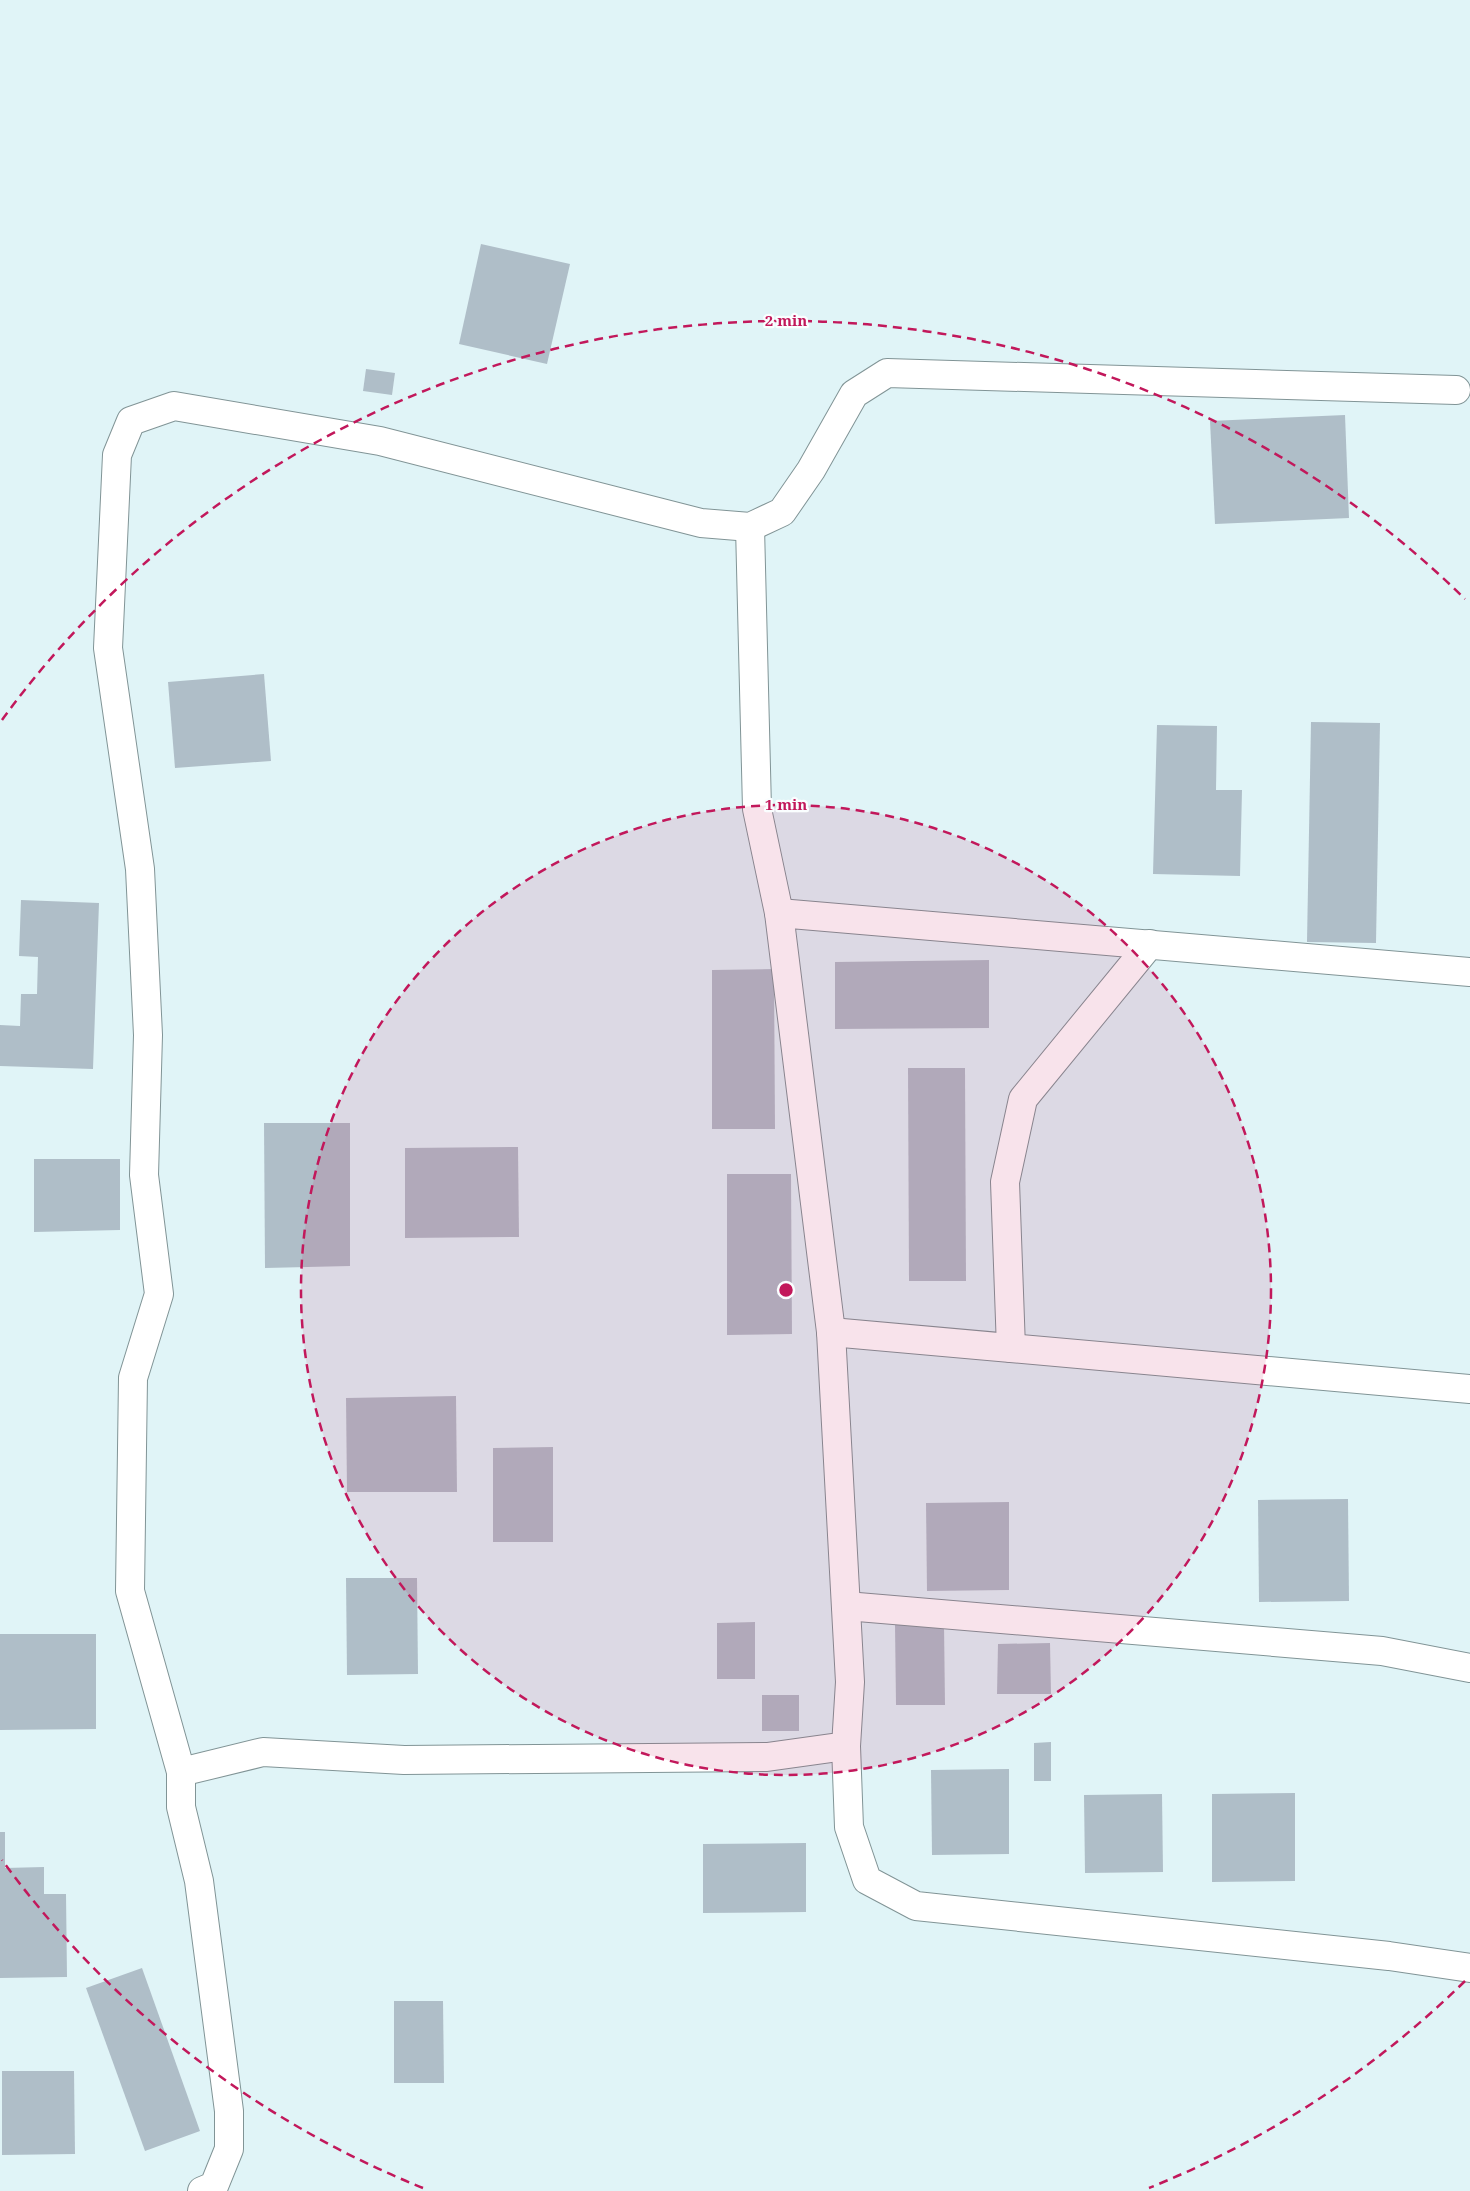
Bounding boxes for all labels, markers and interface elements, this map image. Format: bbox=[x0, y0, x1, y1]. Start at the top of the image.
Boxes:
text: 2 min bbox=[765, 310, 807, 330]
text: 1 min bbox=[765, 794, 807, 814]
centre of rings bbox=[777, 1281, 795, 1299]

